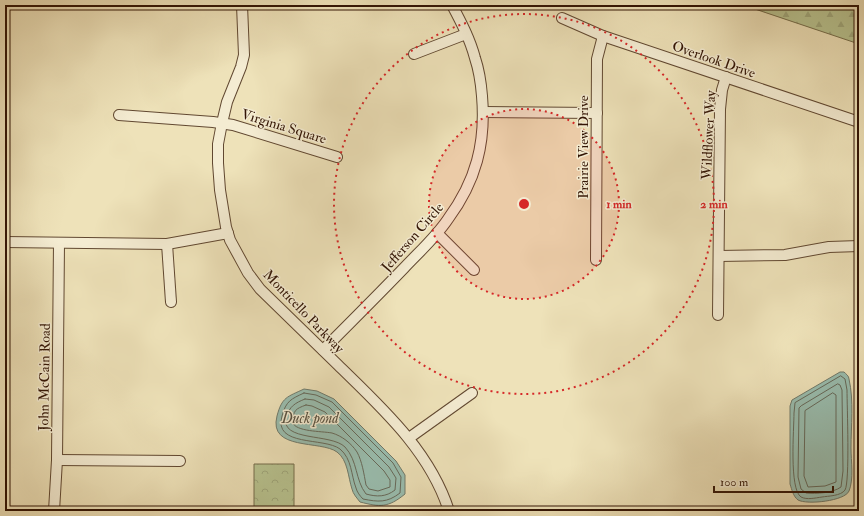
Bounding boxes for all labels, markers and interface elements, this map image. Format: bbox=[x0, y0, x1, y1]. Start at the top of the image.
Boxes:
street label: Overlook Drive bbox=[670, 37, 758, 82]
street label: Wildflower Way bbox=[698, 89, 720, 181]
street label: Prairie View Drive bbox=[575, 95, 592, 199]
street label: Virginia Square bbox=[239, 105, 329, 148]
centre of rings bbox=[517, 197, 531, 211]
text: 1 min bbox=[606, 197, 633, 212]
text: 2 min bbox=[700, 197, 728, 212]
street label: Jefferson Circle bbox=[377, 199, 447, 276]
street label: Monticello Parkway bbox=[259, 266, 348, 358]
street label: John McCain Road bbox=[35, 323, 54, 432]
water label: Duck pond bbox=[280, 409, 340, 428]
scale bar bbox=[714, 468, 833, 494]
text: 100 m bbox=[720, 475, 749, 490]

